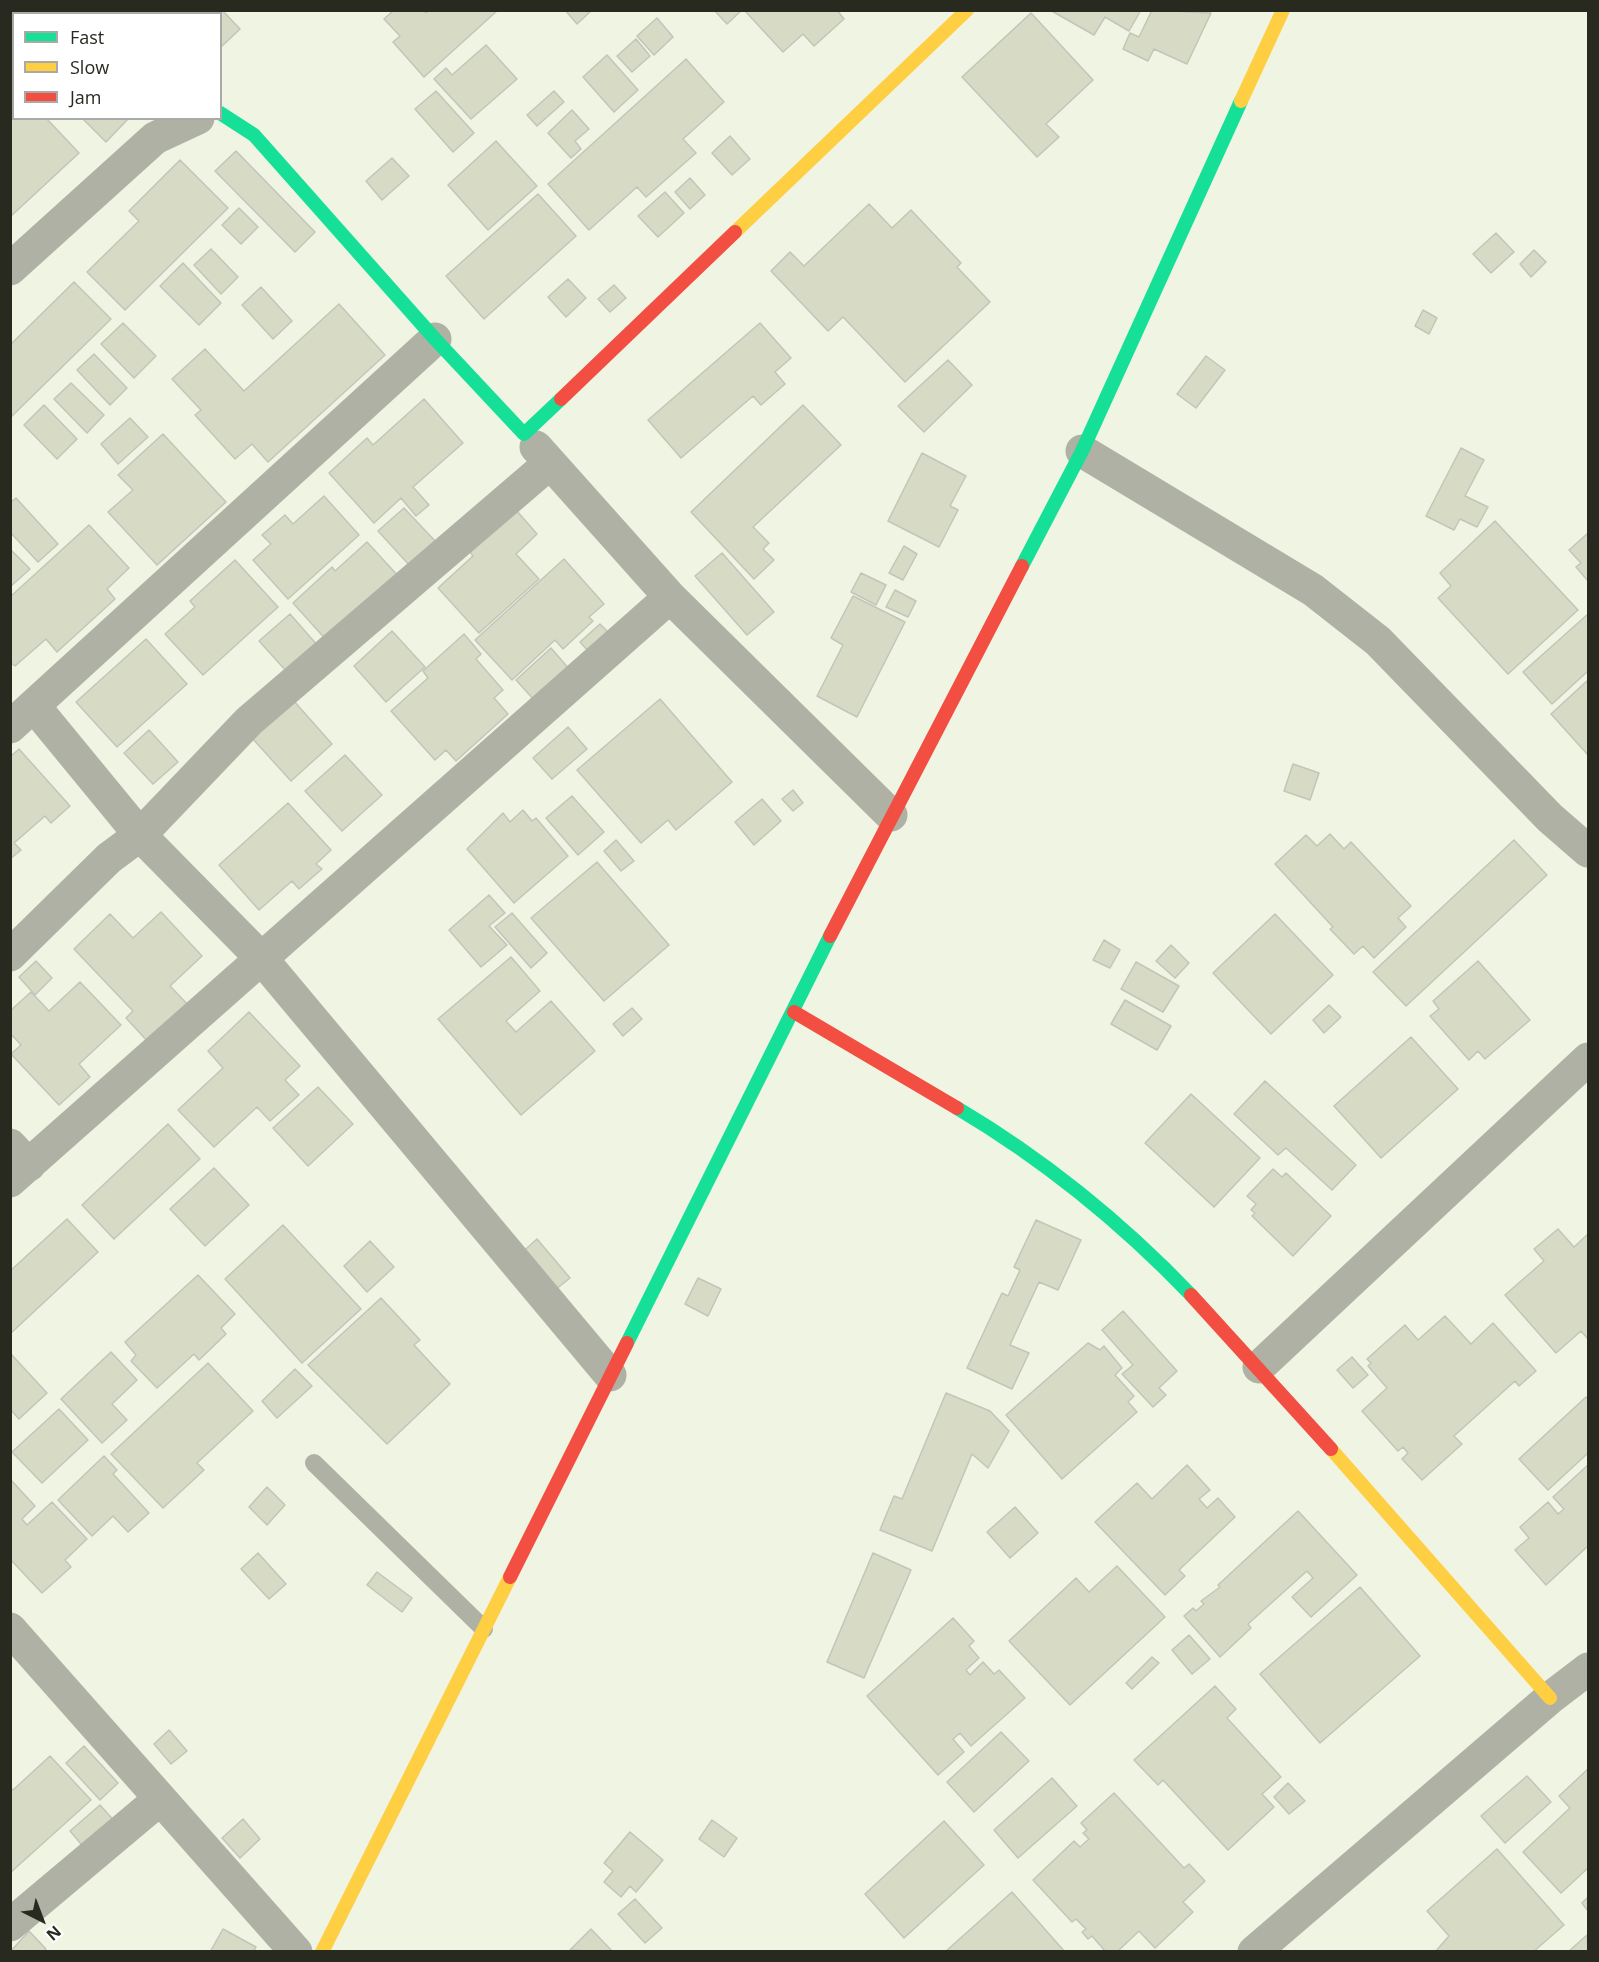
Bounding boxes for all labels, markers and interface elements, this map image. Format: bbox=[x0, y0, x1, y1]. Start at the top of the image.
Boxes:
legend bbox=[12, 12, 222, 120]
text: Fast bbox=[70, 25, 104, 49]
text: Slow bbox=[70, 55, 109, 79]
text: Jam bbox=[70, 85, 102, 109]
north arrow bbox=[12, 1890, 72, 1950]
text: N bbox=[42, 1921, 66, 1946]

